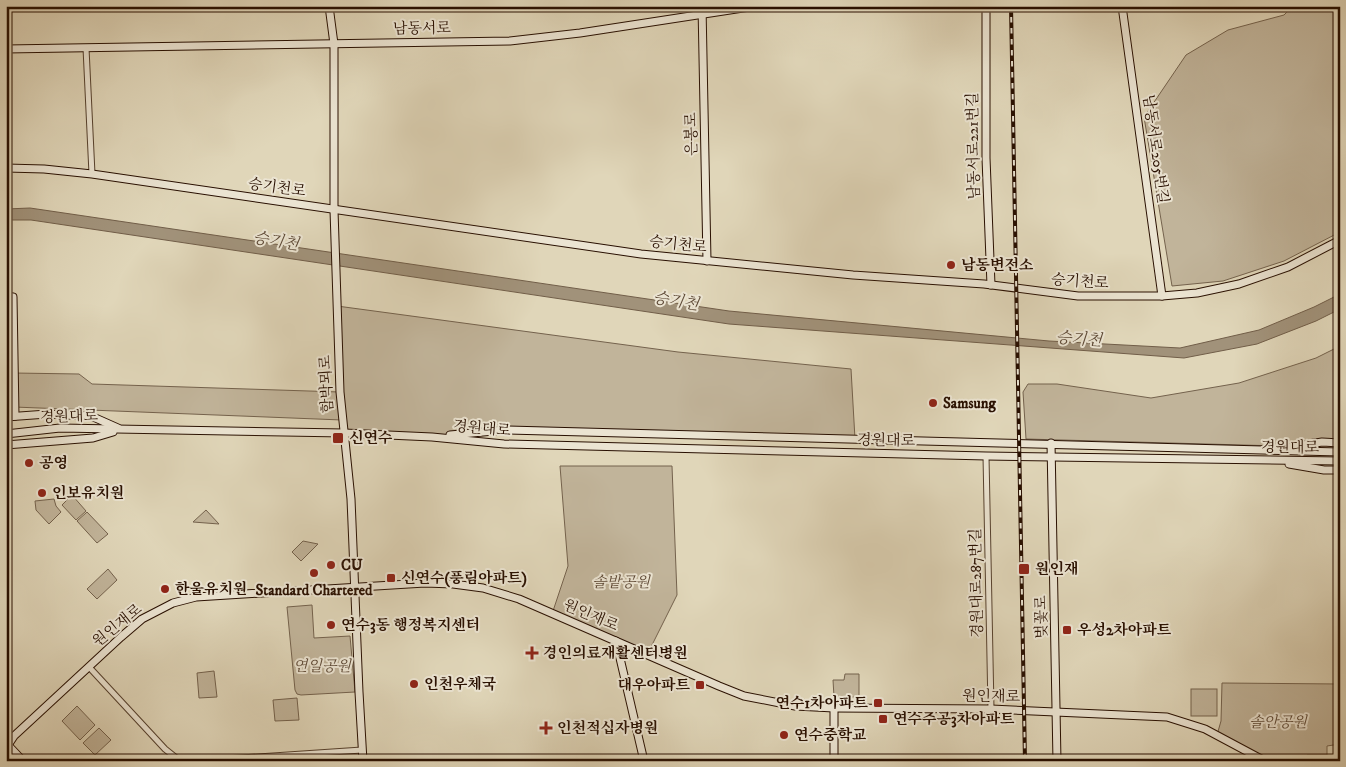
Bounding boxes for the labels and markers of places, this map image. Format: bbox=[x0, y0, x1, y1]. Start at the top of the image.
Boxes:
place label: 남동변전소 bbox=[961, 256, 1034, 275]
marker: 남동변전소 bbox=[945, 259, 957, 271]
place label: Samsung bbox=[943, 394, 997, 413]
marker: Samsung bbox=[927, 397, 939, 409]
place label: 신연수 bbox=[349, 429, 393, 448]
marker: 신연수 bbox=[331, 431, 345, 445]
place label: 공영 bbox=[39, 454, 68, 473]
marker: 공영 bbox=[23, 457, 35, 469]
place label: 인보유치원 bbox=[52, 484, 124, 503]
marker: 인보유치원 bbox=[36, 487, 48, 499]
place label: CU bbox=[341, 556, 363, 575]
marker: CU bbox=[325, 559, 337, 571]
place label: 원인재 bbox=[1035, 560, 1078, 579]
marker: 원인재 bbox=[1017, 562, 1031, 576]
marker: Standard Chartered bbox=[308, 567, 320, 579]
place label: 신연수(풍림아파트) bbox=[401, 569, 527, 588]
marker: 신연수(풍림아파트) bbox=[385, 572, 397, 584]
place label: 한울유치원 bbox=[175, 580, 247, 599]
place label: Standard Chartered bbox=[255, 581, 373, 600]
marker: 한울유치원 bbox=[159, 583, 171, 595]
place label: 연수3동 행정복지센터 bbox=[341, 616, 480, 635]
marker: 연수3동 행정복지센터 bbox=[325, 619, 337, 631]
place label: 우성2차아파트 bbox=[1077, 621, 1172, 640]
marker: 우성2차아파트 bbox=[1061, 624, 1073, 636]
place label: 경인의료재활센터병원 bbox=[543, 644, 688, 663]
marker: 경인의료재활센터병원 bbox=[525, 646, 539, 660]
place label: 인천우체국 bbox=[424, 675, 496, 694]
place label: 대우아파트 bbox=[618, 676, 691, 695]
marker: 인천우체국 bbox=[408, 678, 420, 690]
marker: 대우아파트 bbox=[694, 679, 706, 691]
place label: 연수1차아파트 bbox=[776, 694, 869, 713]
marker: 연수1차아파트 bbox=[872, 697, 884, 709]
place label: 연수주공3차아파트 bbox=[893, 710, 1015, 729]
marker: 연수주공3차아파트 bbox=[877, 713, 889, 725]
place label: 인천적십자병원 bbox=[557, 719, 658, 738]
marker: 인천적십자병원 bbox=[539, 721, 553, 735]
place label: 연수중학교 bbox=[794, 726, 867, 745]
marker: 연수중학교 bbox=[778, 729, 790, 741]

